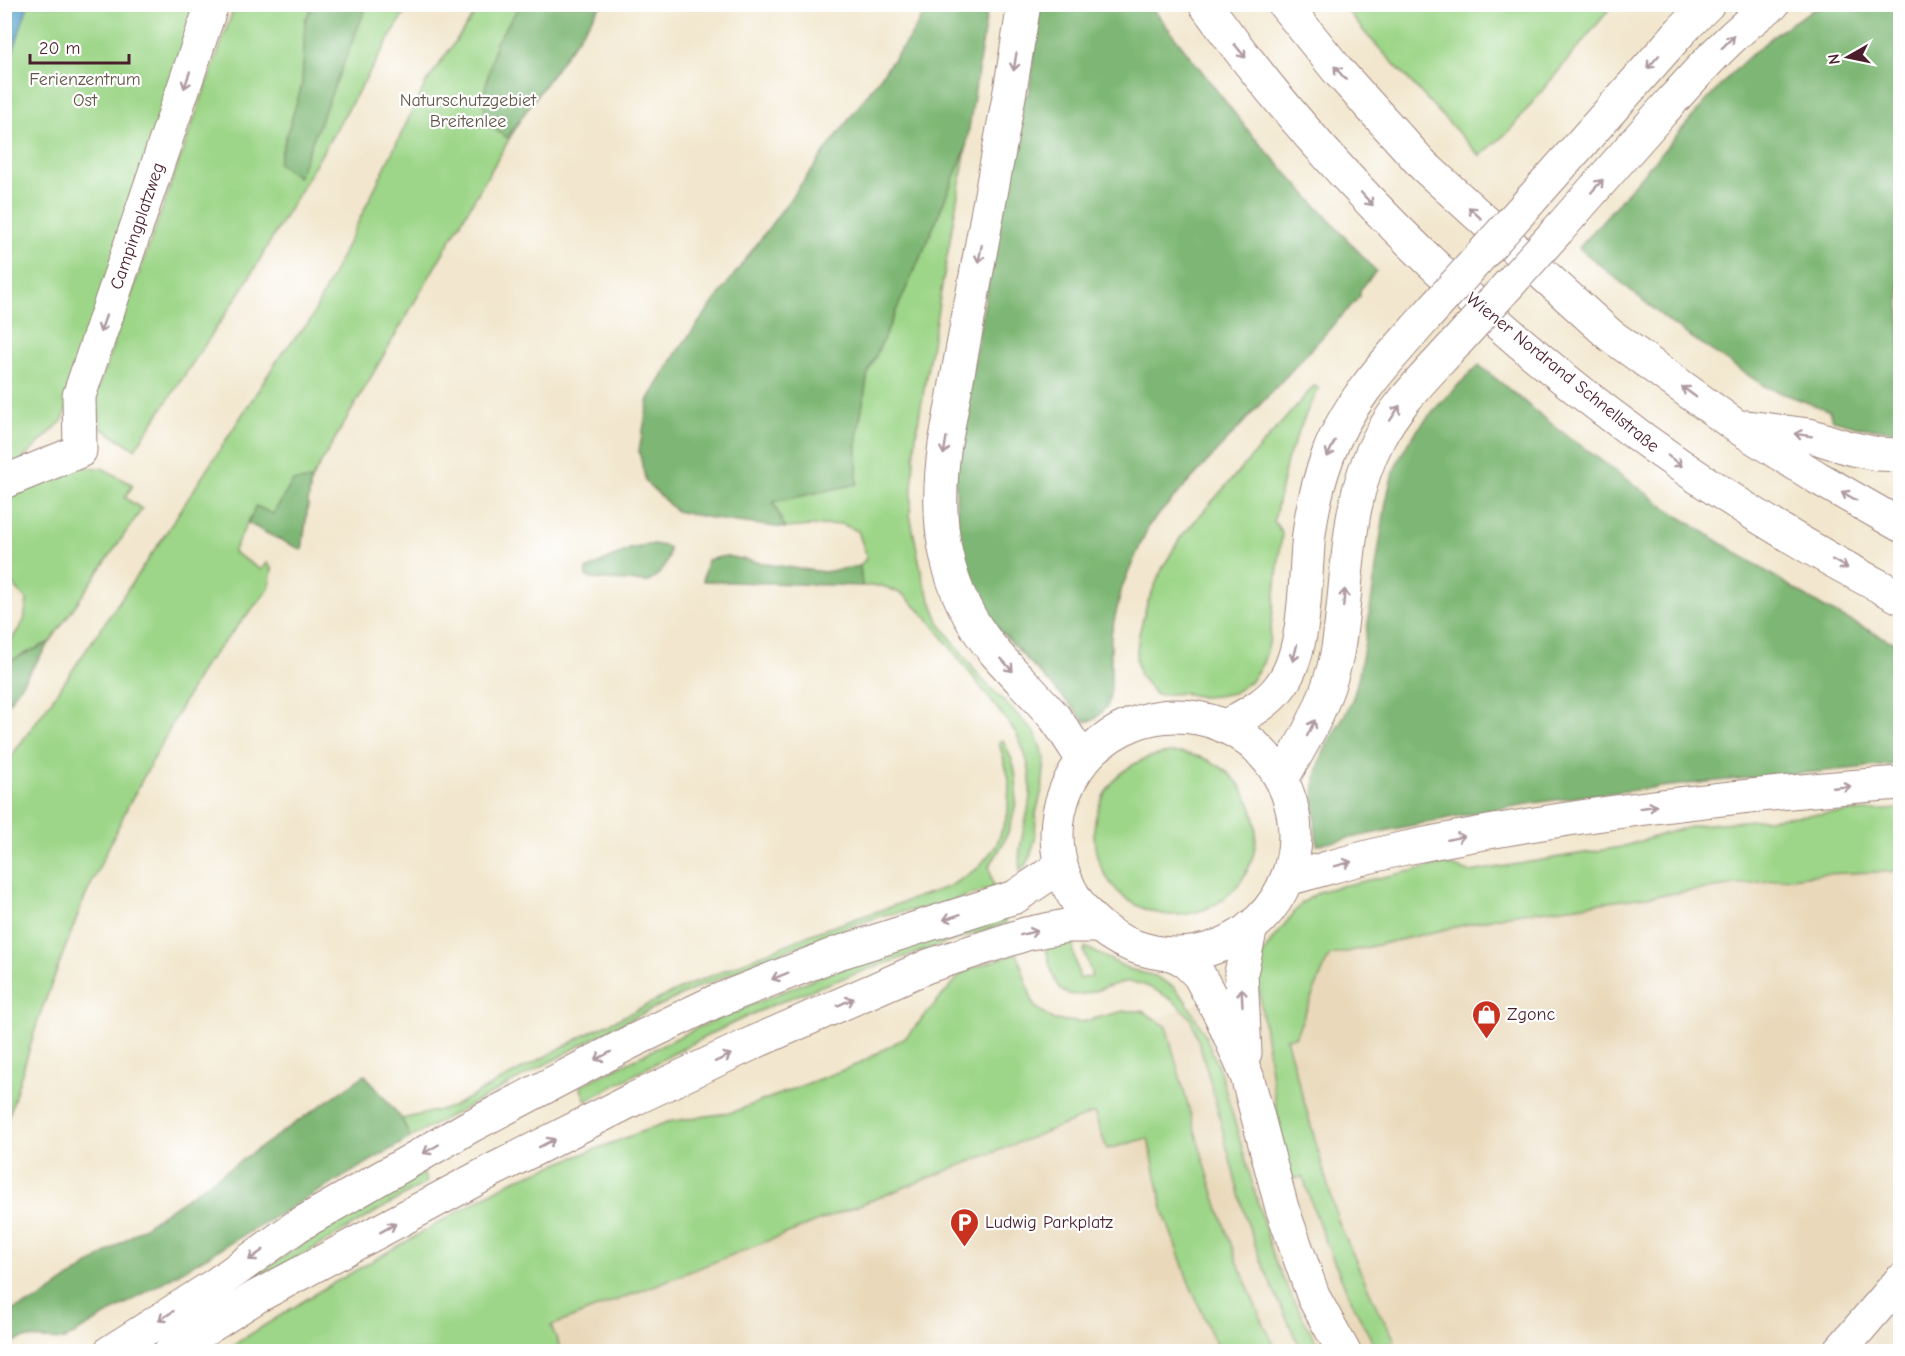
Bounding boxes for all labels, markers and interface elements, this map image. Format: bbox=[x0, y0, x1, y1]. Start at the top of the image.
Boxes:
scale bar bbox=[30, 27, 129, 65]
north arrow bbox=[1818, 27, 1878, 87]
one-way arrow bbox=[1721, 34, 1735, 49]
text: 20 m bbox=[39, 38, 80, 59]
one-way arrow bbox=[1234, 43, 1247, 59]
one-way arrow bbox=[1009, 52, 1020, 72]
text: N bbox=[1824, 53, 1844, 66]
one-way arrow bbox=[1646, 54, 1660, 69]
one-way arrow bbox=[1333, 65, 1346, 81]
park label: Ferienzentrum Ost bbox=[29, 69, 141, 111]
one-way arrow bbox=[180, 70, 191, 89]
park label: Naturschutzgebiet Breitenlee bbox=[400, 90, 537, 132]
street label: Campingplatzweg bbox=[106, 160, 169, 293]
one-way arrow bbox=[1590, 179, 1604, 194]
one-way arrow bbox=[1360, 191, 1374, 206]
one-way arrow bbox=[1468, 206, 1483, 220]
one-way arrow bbox=[974, 244, 985, 264]
street label: Wiener Nordrand Schnellstraße bbox=[1462, 288, 1663, 457]
one-way arrow bbox=[97, 314, 108, 333]
one-way arrow bbox=[1681, 385, 1697, 398]
one-way arrow bbox=[1389, 406, 1401, 422]
one-way arrow bbox=[1793, 429, 1813, 440]
one-way arrow bbox=[939, 436, 950, 455]
one-way arrow bbox=[1325, 439, 1337, 457]
one-way arrow bbox=[1667, 454, 1683, 467]
one-way arrow bbox=[1841, 490, 1859, 501]
one-way arrow bbox=[1831, 558, 1848, 570]
one-way arrow bbox=[1339, 589, 1350, 609]
one-way arrow bbox=[1289, 644, 1301, 663]
one-way arrow bbox=[1000, 657, 1014, 672]
one-way arrow bbox=[1305, 720, 1317, 738]
one-way arrow bbox=[1832, 781, 1852, 792]
one-way arrow bbox=[1638, 802, 1658, 813]
one-way arrow bbox=[1445, 832, 1465, 843]
one-way arrow bbox=[1333, 858, 1352, 870]
one-way arrow bbox=[943, 912, 962, 923]
one-way arrow bbox=[1019, 927, 1038, 939]
one-way arrow bbox=[772, 971, 790, 982]
one-way arrow bbox=[1237, 987, 1248, 1007]
one-way arrow bbox=[837, 995, 855, 1007]
shop icon: Zgonc bbox=[1470, 998, 1502, 1040]
place label: Zgonc bbox=[1507, 1004, 1555, 1025]
one-way arrow bbox=[595, 1050, 612, 1062]
one-way arrow bbox=[713, 1051, 731, 1063]
one-way arrow bbox=[538, 1137, 556, 1148]
one-way arrow bbox=[423, 1144, 441, 1155]
parking icon: Ludwig Parkplatz bbox=[948, 1206, 980, 1248]
place label: Ludwig Parkplatz bbox=[985, 1212, 1113, 1233]
one-way arrow bbox=[379, 1222, 396, 1234]
one-way arrow bbox=[248, 1249, 264, 1261]
one-way arrow bbox=[158, 1310, 175, 1322]

